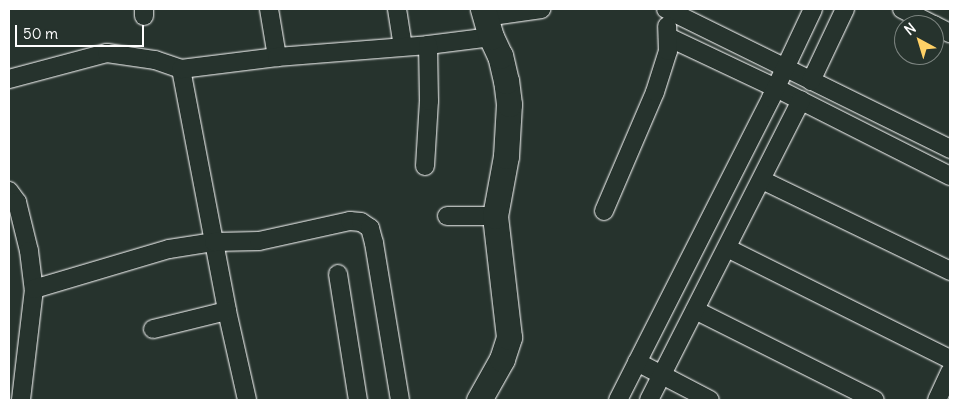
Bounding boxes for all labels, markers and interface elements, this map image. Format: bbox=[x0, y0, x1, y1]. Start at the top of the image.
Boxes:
scale bar bbox=[18, 15, 146, 47]
north arrow bbox=[894, 15, 944, 65]
text: N bbox=[901, 19, 920, 39]
text: 50 m bbox=[23, 24, 58, 43]

